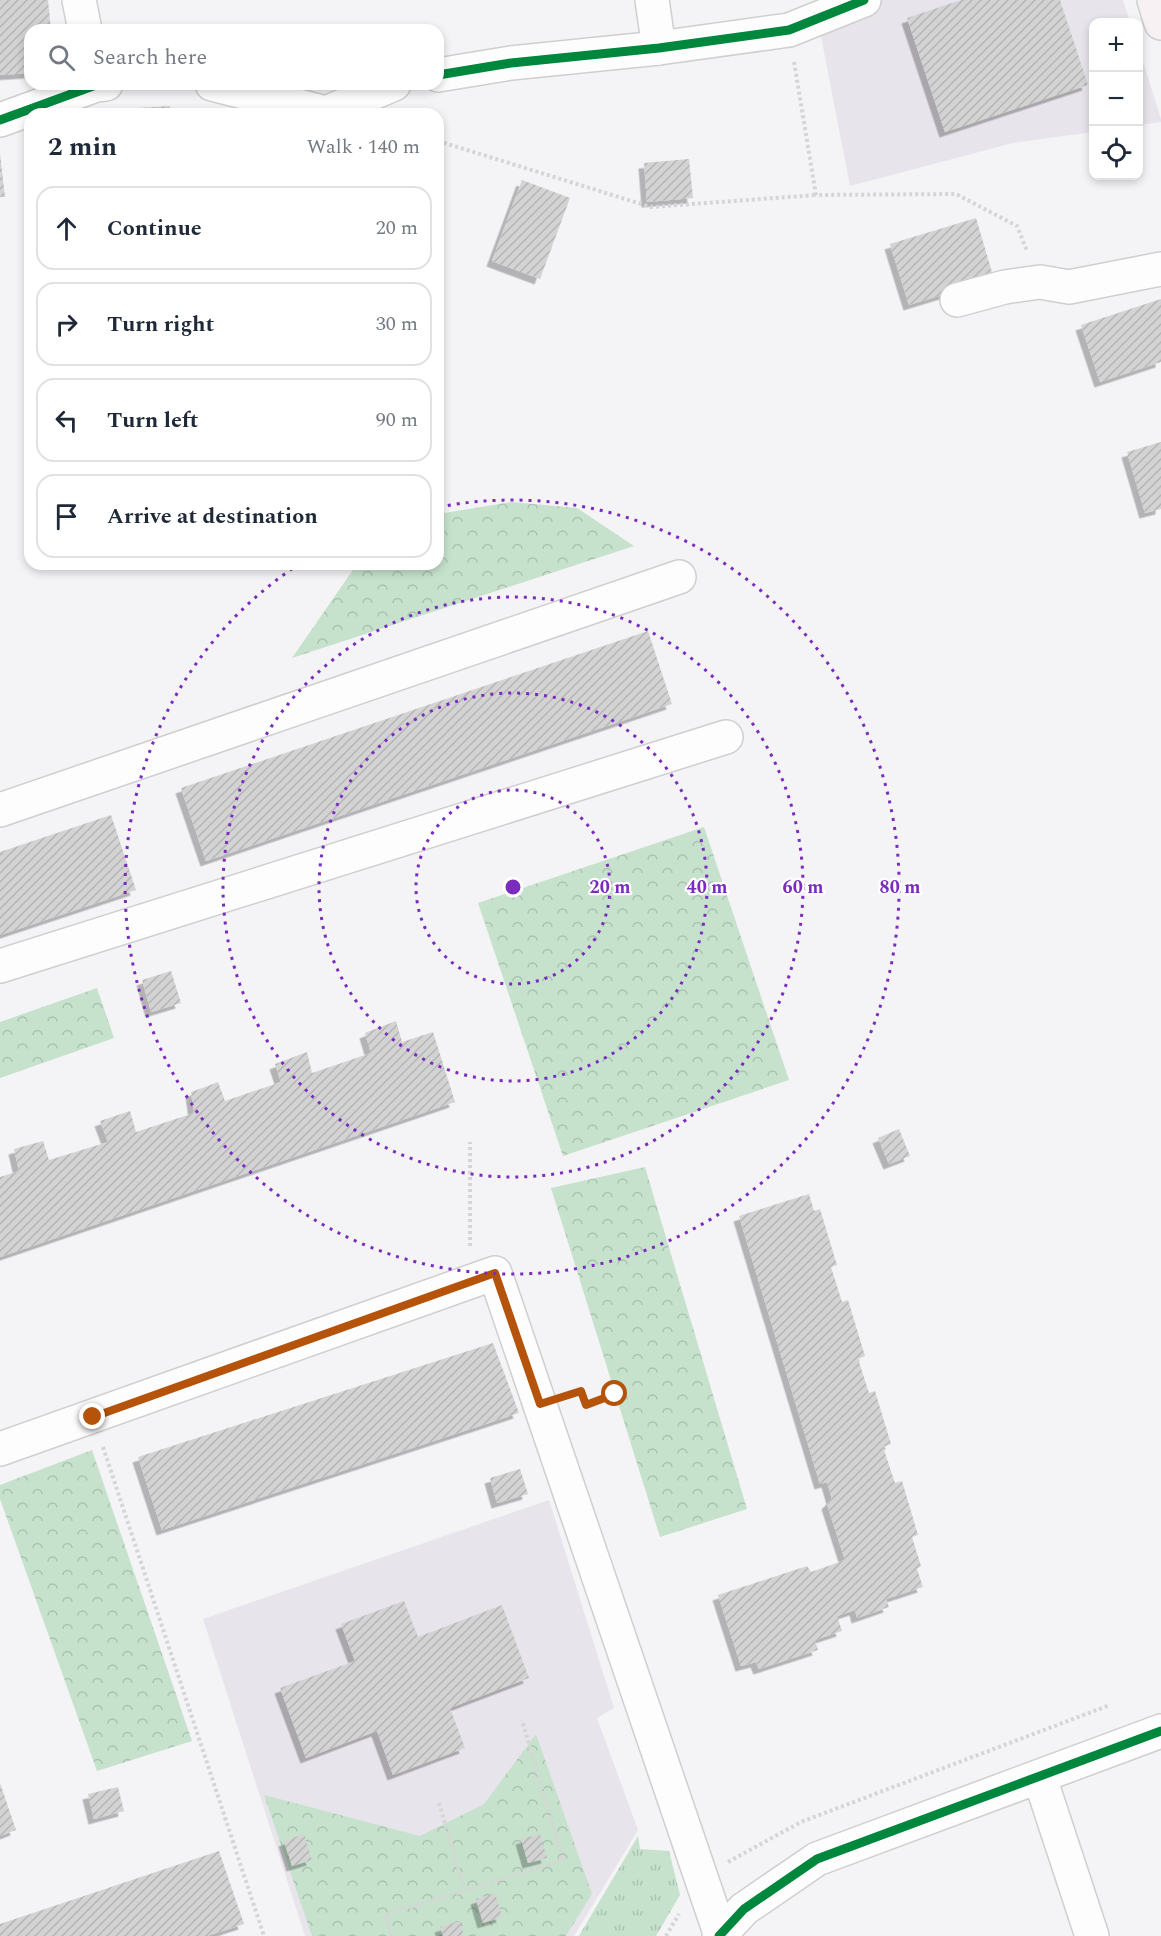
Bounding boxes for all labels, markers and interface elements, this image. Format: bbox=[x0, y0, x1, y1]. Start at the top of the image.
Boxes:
map controls bbox=[1089, 18, 1143, 180]
button: + bbox=[1089, 18, 1143, 72]
search box bbox=[24, 24, 444, 90]
icon: search bbox=[45, 41, 78, 74]
text: Search here bbox=[93, 41, 207, 74]
button: − bbox=[1089, 72, 1143, 126]
button: locate bbox=[1089, 126, 1143, 180]
text: 2 min bbox=[48, 127, 117, 167]
text: Walk · 140 m bbox=[307, 132, 420, 162]
icon: ahead bbox=[50, 212, 83, 245]
text: Continue bbox=[107, 212, 202, 245]
text: 20 m bbox=[376, 213, 418, 243]
icon: right bbox=[50, 308, 83, 341]
text: Turn right bbox=[107, 308, 214, 341]
text: 30 m bbox=[376, 309, 418, 339]
icon: left bbox=[50, 404, 83, 437]
text: Turn left bbox=[107, 404, 199, 437]
text: 90 m bbox=[376, 405, 418, 435]
icon: arrive bbox=[50, 500, 83, 533]
text: Arrive at destination bbox=[107, 500, 318, 533]
text: 20 m bbox=[590, 874, 630, 901]
text: 40 m bbox=[687, 874, 727, 901]
text: 60 m bbox=[783, 874, 823, 901]
text: 80 m bbox=[880, 874, 920, 901]
centre of rings bbox=[503, 877, 523, 897]
route start bbox=[601, 1380, 627, 1406]
route end bbox=[79, 1403, 105, 1429]

